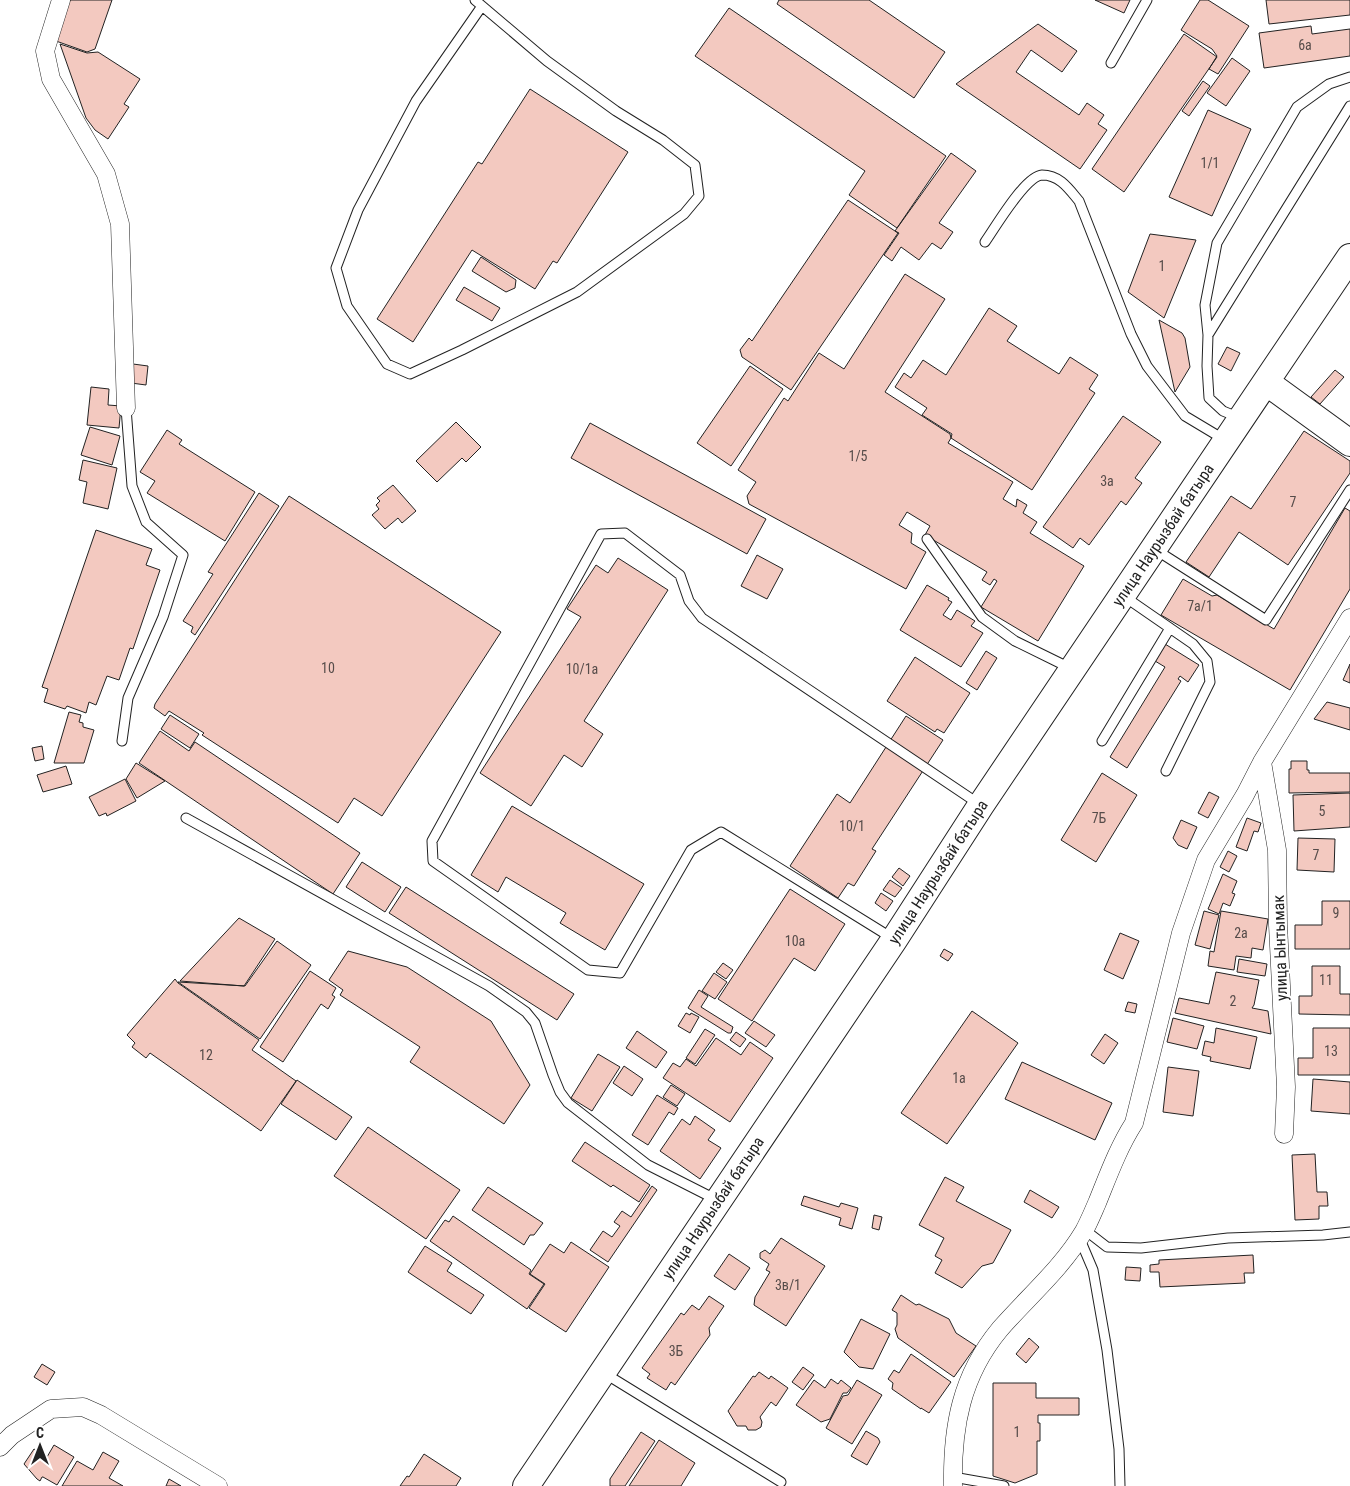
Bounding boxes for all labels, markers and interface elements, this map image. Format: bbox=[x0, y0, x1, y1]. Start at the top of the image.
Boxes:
house number: 6а bbox=[1298, 37, 1312, 53]
house number: 1/1 bbox=[1200, 155, 1220, 171]
house number: 1 bbox=[1159, 258, 1165, 274]
house number: 1/5 bbox=[848, 448, 868, 464]
street label: улица Наурызбай батыра bbox=[1108, 460, 1218, 610]
house number: 3а bbox=[1100, 473, 1114, 489]
house number: 7 bbox=[1290, 494, 1297, 510]
house number: 7а/1 bbox=[1187, 598, 1213, 614]
house number: 10 bbox=[321, 660, 335, 676]
house number: 10/1а bbox=[566, 661, 598, 677]
street label: улица Наурызбай батыра bbox=[884, 796, 992, 948]
house number: 5 bbox=[1319, 803, 1326, 819]
house number: 7Б bbox=[1092, 810, 1107, 826]
house number: 10/1 bbox=[839, 818, 865, 834]
house number: 7 bbox=[1313, 847, 1320, 863]
street label: улица Ынтымак bbox=[1269, 894, 1291, 1001]
house number: 9 bbox=[1333, 905, 1339, 921]
house number: 2а bbox=[1234, 925, 1248, 941]
house number: 10а bbox=[785, 933, 805, 949]
house number: 11 bbox=[1319, 972, 1333, 988]
house number: 2 bbox=[1230, 993, 1237, 1009]
house number: 13 bbox=[1324, 1043, 1338, 1059]
house number: 12 bbox=[199, 1047, 213, 1063]
house number: 1а bbox=[952, 1070, 966, 1086]
street label: улица Наурызбай батыра bbox=[658, 1133, 768, 1283]
house number: 3в/1 bbox=[775, 1277, 801, 1293]
house number: 3Б bbox=[669, 1343, 684, 1359]
north arrow bbox=[15, 1421, 65, 1471]
house number: 1 bbox=[1014, 1424, 1020, 1440]
text: С bbox=[36, 1425, 44, 1441]

